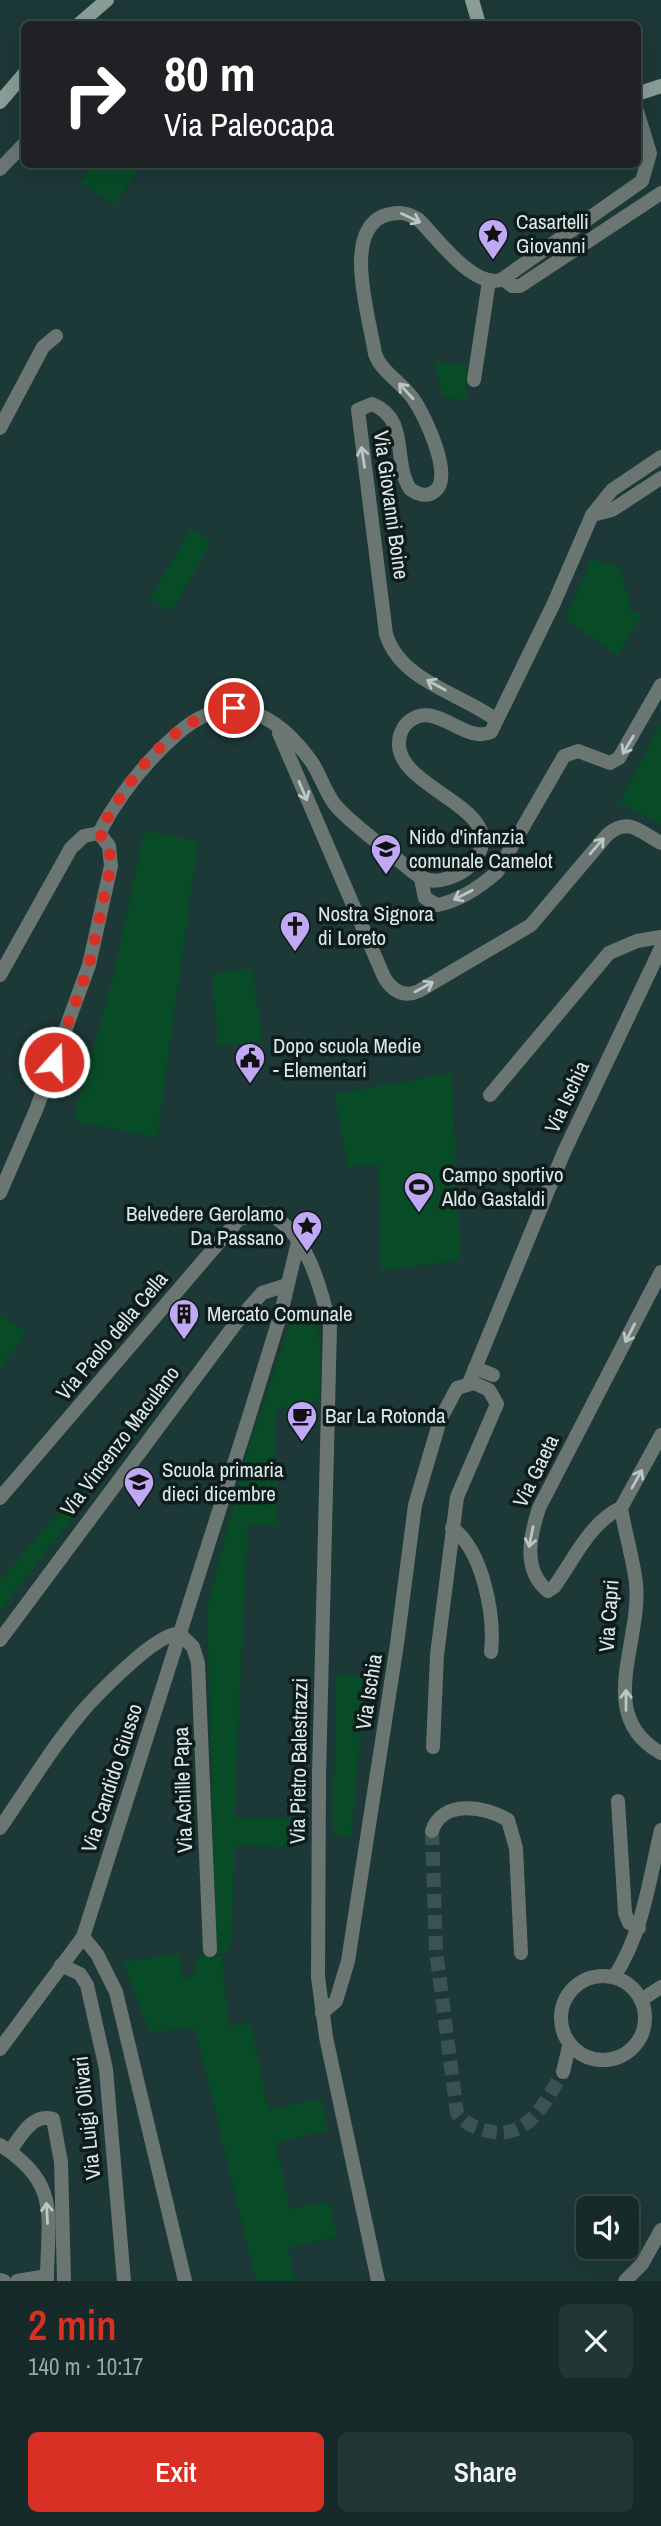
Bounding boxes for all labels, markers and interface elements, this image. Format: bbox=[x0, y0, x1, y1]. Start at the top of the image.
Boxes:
text: 80 m bbox=[164, 40, 256, 106]
icon: right bbox=[49, 49, 140, 140]
text: Via Paleocapa bbox=[164, 103, 334, 146]
place label: Casartelli Giovanni bbox=[516, 207, 589, 260]
one-way arrow bbox=[400, 212, 421, 225]
place icon: Casartelli Giovanni bbox=[476, 217, 510, 261]
one-way arrow bbox=[398, 382, 414, 400]
street label: Via Giovanni Boine bbox=[367, 429, 416, 581]
one-way arrow bbox=[357, 446, 370, 469]
pin bbox=[204, 678, 264, 738]
one-way arrow bbox=[426, 678, 447, 691]
icon: arrive bbox=[215, 689, 253, 727]
one-way arrow bbox=[620, 734, 634, 754]
one-way arrow bbox=[297, 780, 310, 801]
place label: Nido d'infanzia comunale Camelot bbox=[409, 822, 553, 875]
school or university icon: Nido d'infanzia comunale Camelot bbox=[369, 832, 403, 876]
one-way arrow bbox=[589, 837, 605, 855]
one-way arrow bbox=[453, 889, 474, 902]
place label: Nostra Signora di Loreto bbox=[318, 899, 434, 952]
church icon: Nostra Signora di Loreto bbox=[278, 909, 312, 953]
one-way arrow bbox=[413, 980, 434, 993]
position arrow bbox=[17, 1025, 91, 1099]
place label: Dopo scuola Medie - Elementari bbox=[273, 1031, 421, 1084]
public building icon: Dopo scuola Medie - Elementari bbox=[233, 1041, 267, 1085]
street label: Via Ischia bbox=[537, 1056, 596, 1137]
place label: Campo sportivo Aldo Gastaldi bbox=[441, 1160, 564, 1213]
sports icon: Campo sportivo Aldo Gastaldi bbox=[402, 1170, 436, 1214]
place label: Belvedere Gerolamo Da Passano bbox=[126, 1199, 284, 1252]
place icon: Belvedere Gerolamo Da Passano bbox=[290, 1209, 324, 1253]
street label: Via Paolo della Cella bbox=[49, 1265, 174, 1406]
building icon: Mercato Comunale bbox=[167, 1297, 201, 1341]
place label: Mercato Comunale bbox=[207, 1299, 352, 1328]
one-way arrow bbox=[622, 1322, 636, 1343]
street label: Via Vincenzo Maculano bbox=[53, 1360, 186, 1522]
cafe icon: Bar La Rotonda bbox=[285, 1399, 319, 1443]
place label: Bar La Rotonda bbox=[325, 1401, 446, 1430]
street label: Via Gaeta bbox=[506, 1429, 566, 1512]
place label: Scuola primaria dieci dicembre bbox=[162, 1455, 284, 1508]
school or university icon: Scuola primaria dieci dicembre bbox=[122, 1465, 156, 1509]
one-way arrow bbox=[631, 1469, 644, 1490]
one-way arrow bbox=[524, 1525, 538, 1548]
street label: Via Capri bbox=[592, 1579, 625, 1653]
street label: Via Ischia bbox=[348, 1652, 389, 1732]
street label: Via Pietro Balestrazzi bbox=[283, 1678, 314, 1844]
one-way arrow bbox=[619, 1689, 633, 1712]
street label: Via Candido Giusso bbox=[74, 1700, 149, 1856]
street label: Via Achille Papa bbox=[166, 1726, 199, 1854]
street label: Via Luigi Olivari bbox=[66, 2055, 107, 2181]
map controls bbox=[576, 2196, 639, 2259]
button: sound bbox=[576, 2196, 639, 2259]
one-way arrow bbox=[40, 2202, 53, 2225]
text: 2 min bbox=[28, 2297, 117, 2353]
button: close bbox=[559, 2304, 633, 2378]
text: 140 m · 10:17 bbox=[28, 2351, 143, 2382]
button: Exit bbox=[28, 2432, 324, 2512]
button: Share bbox=[338, 2432, 633, 2512]

